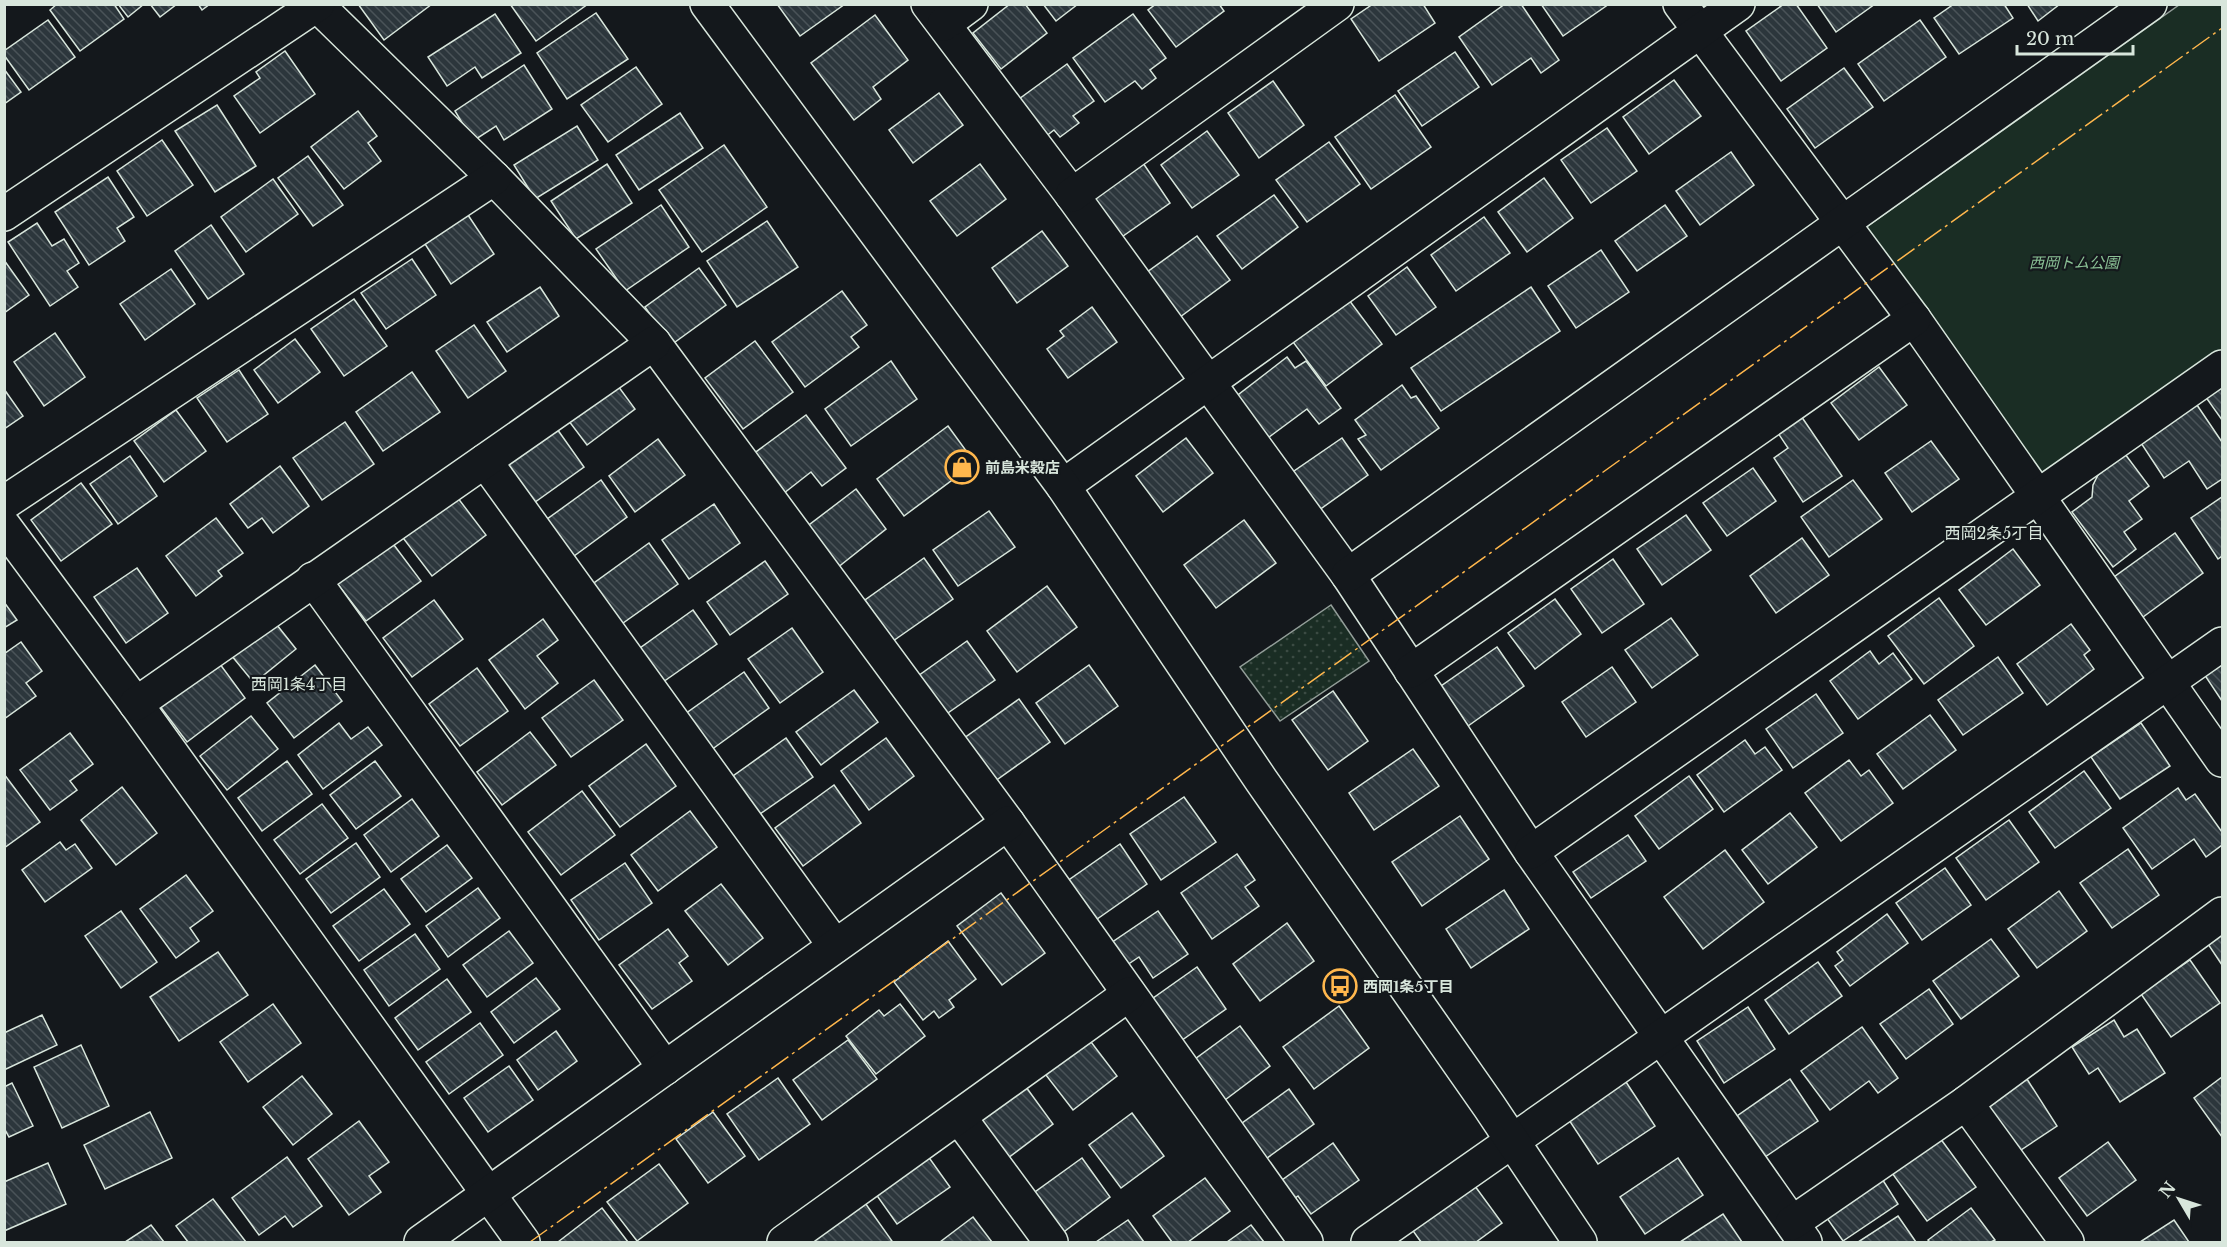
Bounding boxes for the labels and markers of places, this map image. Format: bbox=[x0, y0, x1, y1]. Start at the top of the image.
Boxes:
shop icon: 前島米穀店 bbox=[944, 449, 980, 485]
place label: 前島米穀店 bbox=[985, 458, 1060, 477]
bus stop icon: 西岡1条5丁目 bbox=[1322, 968, 1358, 1004]
place label: 西岡1条5丁目 bbox=[1363, 977, 1453, 996]

